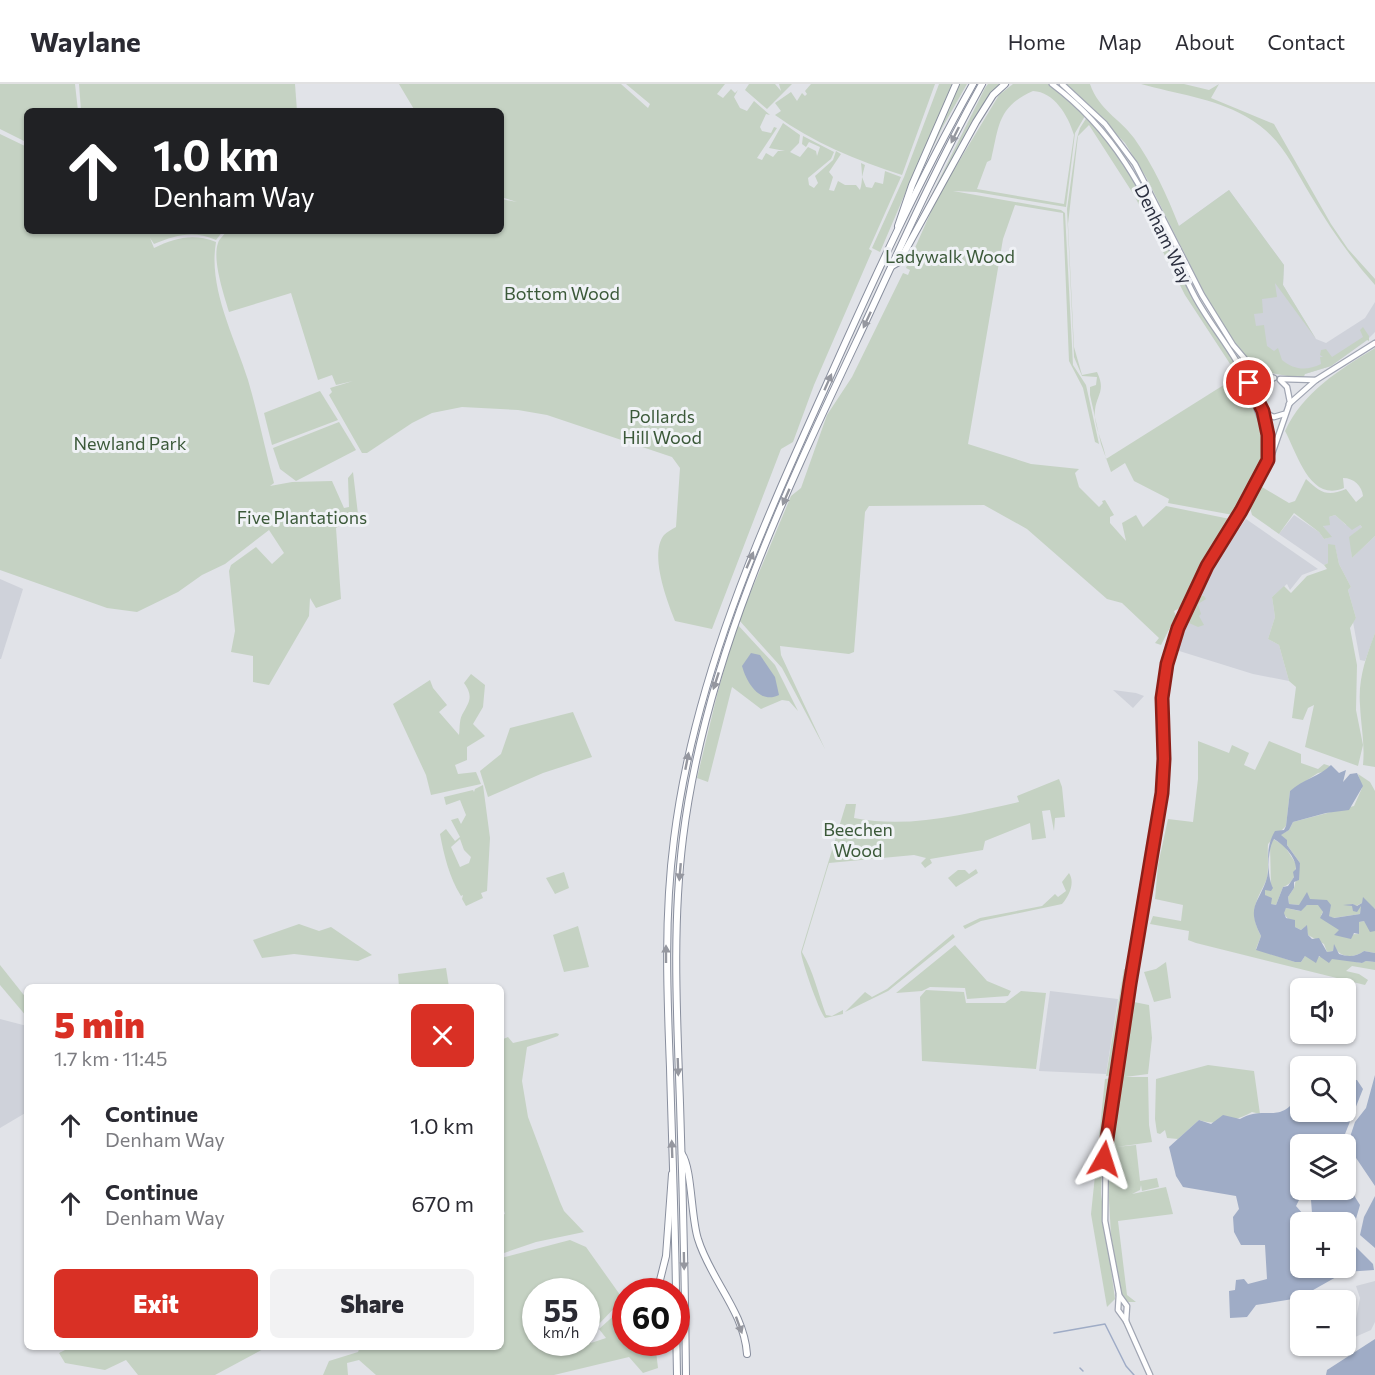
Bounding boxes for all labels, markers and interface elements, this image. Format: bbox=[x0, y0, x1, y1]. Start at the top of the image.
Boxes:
text: Waylane bbox=[30, 24, 141, 58]
text: Home bbox=[1008, 29, 1065, 54]
text: Map bbox=[1098, 29, 1142, 54]
text: About bbox=[1175, 29, 1234, 54]
text: Contact bbox=[1267, 29, 1345, 54]
one-way arrow bbox=[950, 127, 959, 144]
text: 1.0 km bbox=[153, 128, 279, 180]
icon: ahead bbox=[54, 132, 132, 210]
text: Denham Way bbox=[153, 180, 315, 213]
street label: Denham Way bbox=[1130, 181, 1198, 287]
park label: Ladywalk Wood bbox=[885, 245, 1015, 267]
park label: Bottom Wood bbox=[504, 282, 620, 304]
one-way arrow bbox=[862, 311, 871, 328]
pin bbox=[1223, 357, 1274, 408]
icon: arrive bbox=[1232, 366, 1265, 399]
one-way arrow bbox=[823, 372, 833, 390]
park label: Pollards Hill Wood bbox=[622, 405, 702, 448]
park label: Newland Park bbox=[73, 432, 187, 454]
one-way arrow bbox=[781, 488, 790, 506]
park label: Five Plantations bbox=[237, 506, 367, 528]
one-way arrow bbox=[745, 551, 755, 569]
one-way arrow bbox=[711, 672, 720, 690]
one-way arrow bbox=[683, 751, 692, 770]
park label: Beechen Wood bbox=[823, 818, 893, 861]
one-way arrow bbox=[675, 862, 685, 881]
one-way arrow bbox=[661, 945, 671, 964]
map controls bbox=[1290, 978, 1356, 1356]
button: sound bbox=[1290, 978, 1356, 1044]
text: 5 min bbox=[54, 1001, 145, 1045]
button: close bbox=[411, 1004, 474, 1067]
text: 1.7 km · 11:45 bbox=[54, 1046, 167, 1070]
button: search bbox=[1290, 1056, 1356, 1122]
one-way arrow bbox=[674, 1057, 683, 1076]
text: Continue bbox=[105, 1100, 198, 1127]
icon: ahead bbox=[54, 1109, 87, 1142]
text: 1.0 km bbox=[410, 1112, 474, 1139]
text: Denham Way bbox=[105, 1127, 225, 1151]
position arrow bbox=[1072, 1127, 1136, 1191]
button: layers bbox=[1290, 1134, 1356, 1200]
one-way arrow bbox=[668, 1140, 677, 1159]
text: Continue bbox=[105, 1178, 198, 1205]
icon: ahead bbox=[54, 1187, 87, 1220]
text: 670 m bbox=[411, 1190, 474, 1217]
text: Denham Way bbox=[105, 1205, 225, 1229]
button: + bbox=[1290, 1212, 1356, 1278]
one-way arrow bbox=[679, 1252, 689, 1271]
button: Exit bbox=[54, 1269, 258, 1338]
button: Share bbox=[270, 1269, 474, 1338]
speed limit sign: 60 bbox=[612, 1278, 690, 1356]
button: − bbox=[1290, 1290, 1356, 1356]
text: 55 bbox=[544, 1291, 578, 1328]
one-way arrow bbox=[735, 1316, 745, 1334]
text: km/h bbox=[543, 1323, 579, 1341]

